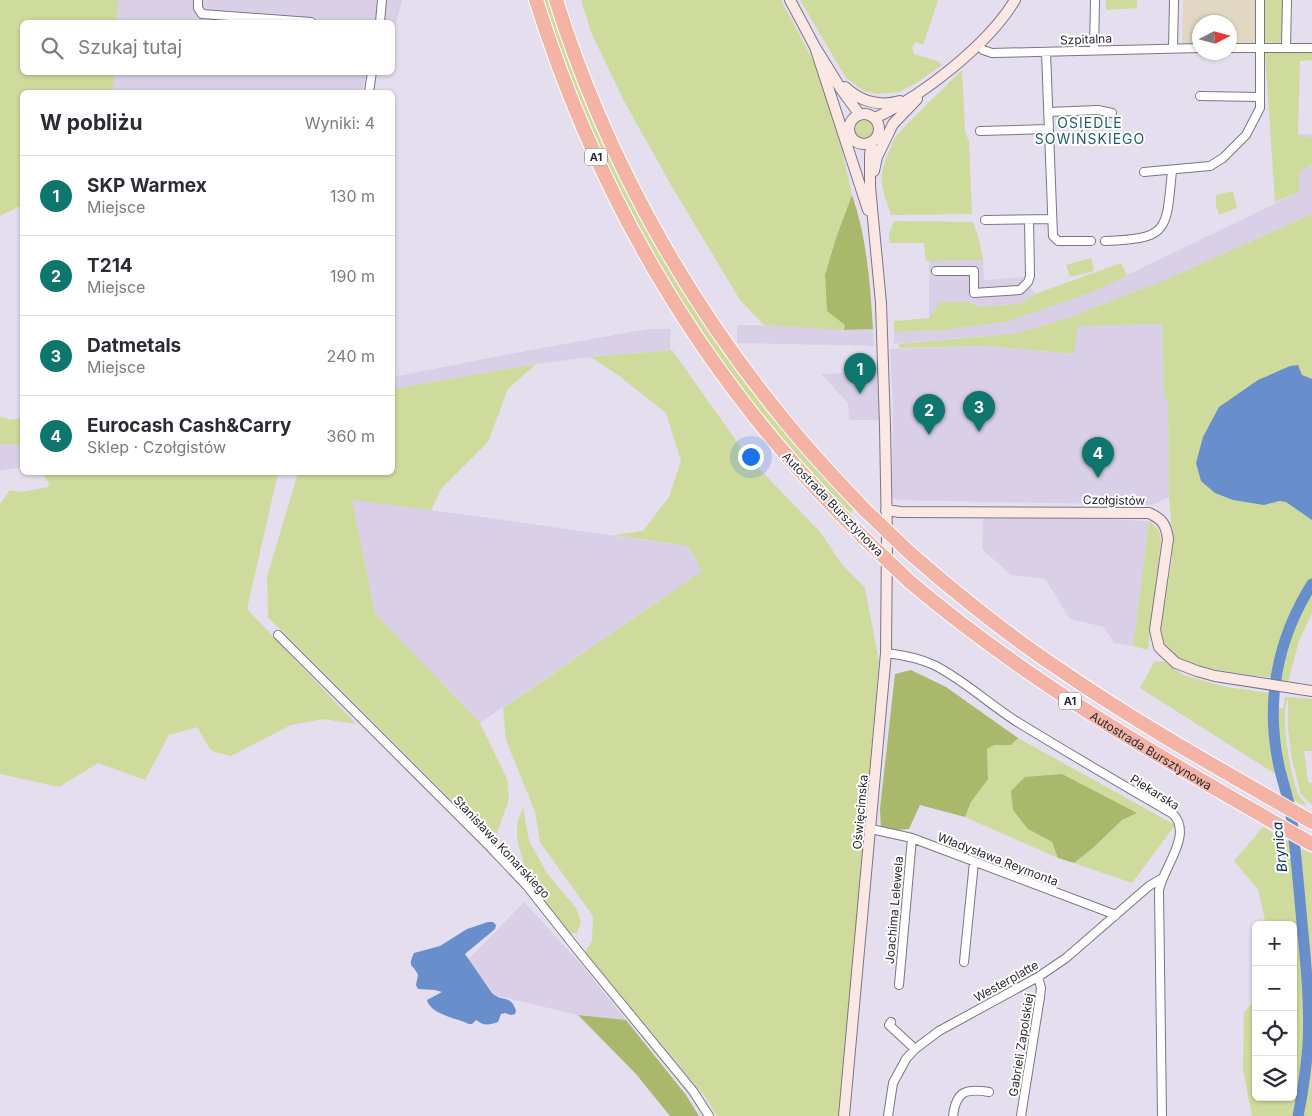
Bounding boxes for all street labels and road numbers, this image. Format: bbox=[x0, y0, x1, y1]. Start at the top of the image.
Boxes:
street label: Szpitalna bbox=[1060, 31, 1112, 47]
road number: A1 bbox=[585, 148, 607, 166]
street label: Autostrada Bursztynowa bbox=[779, 449, 887, 559]
street label: Czołgistów bbox=[1083, 492, 1146, 508]
road number: A1 bbox=[1059, 692, 1081, 709]
street label: Autostrada Bursztynowa bbox=[1088, 708, 1215, 793]
street label: Piekarska bbox=[1128, 771, 1182, 813]
street label: Oświęcimska bbox=[849, 774, 871, 850]
street label: Stanisława Konarskiego bbox=[451, 793, 553, 901]
street label: Władysława Reymonta bbox=[936, 829, 1060, 889]
street label: Joachima Lelewela bbox=[882, 856, 906, 964]
street label: Westerplatte bbox=[971, 957, 1041, 1005]
street label: Gabrieli Zapolskiej bbox=[1005, 992, 1037, 1098]

